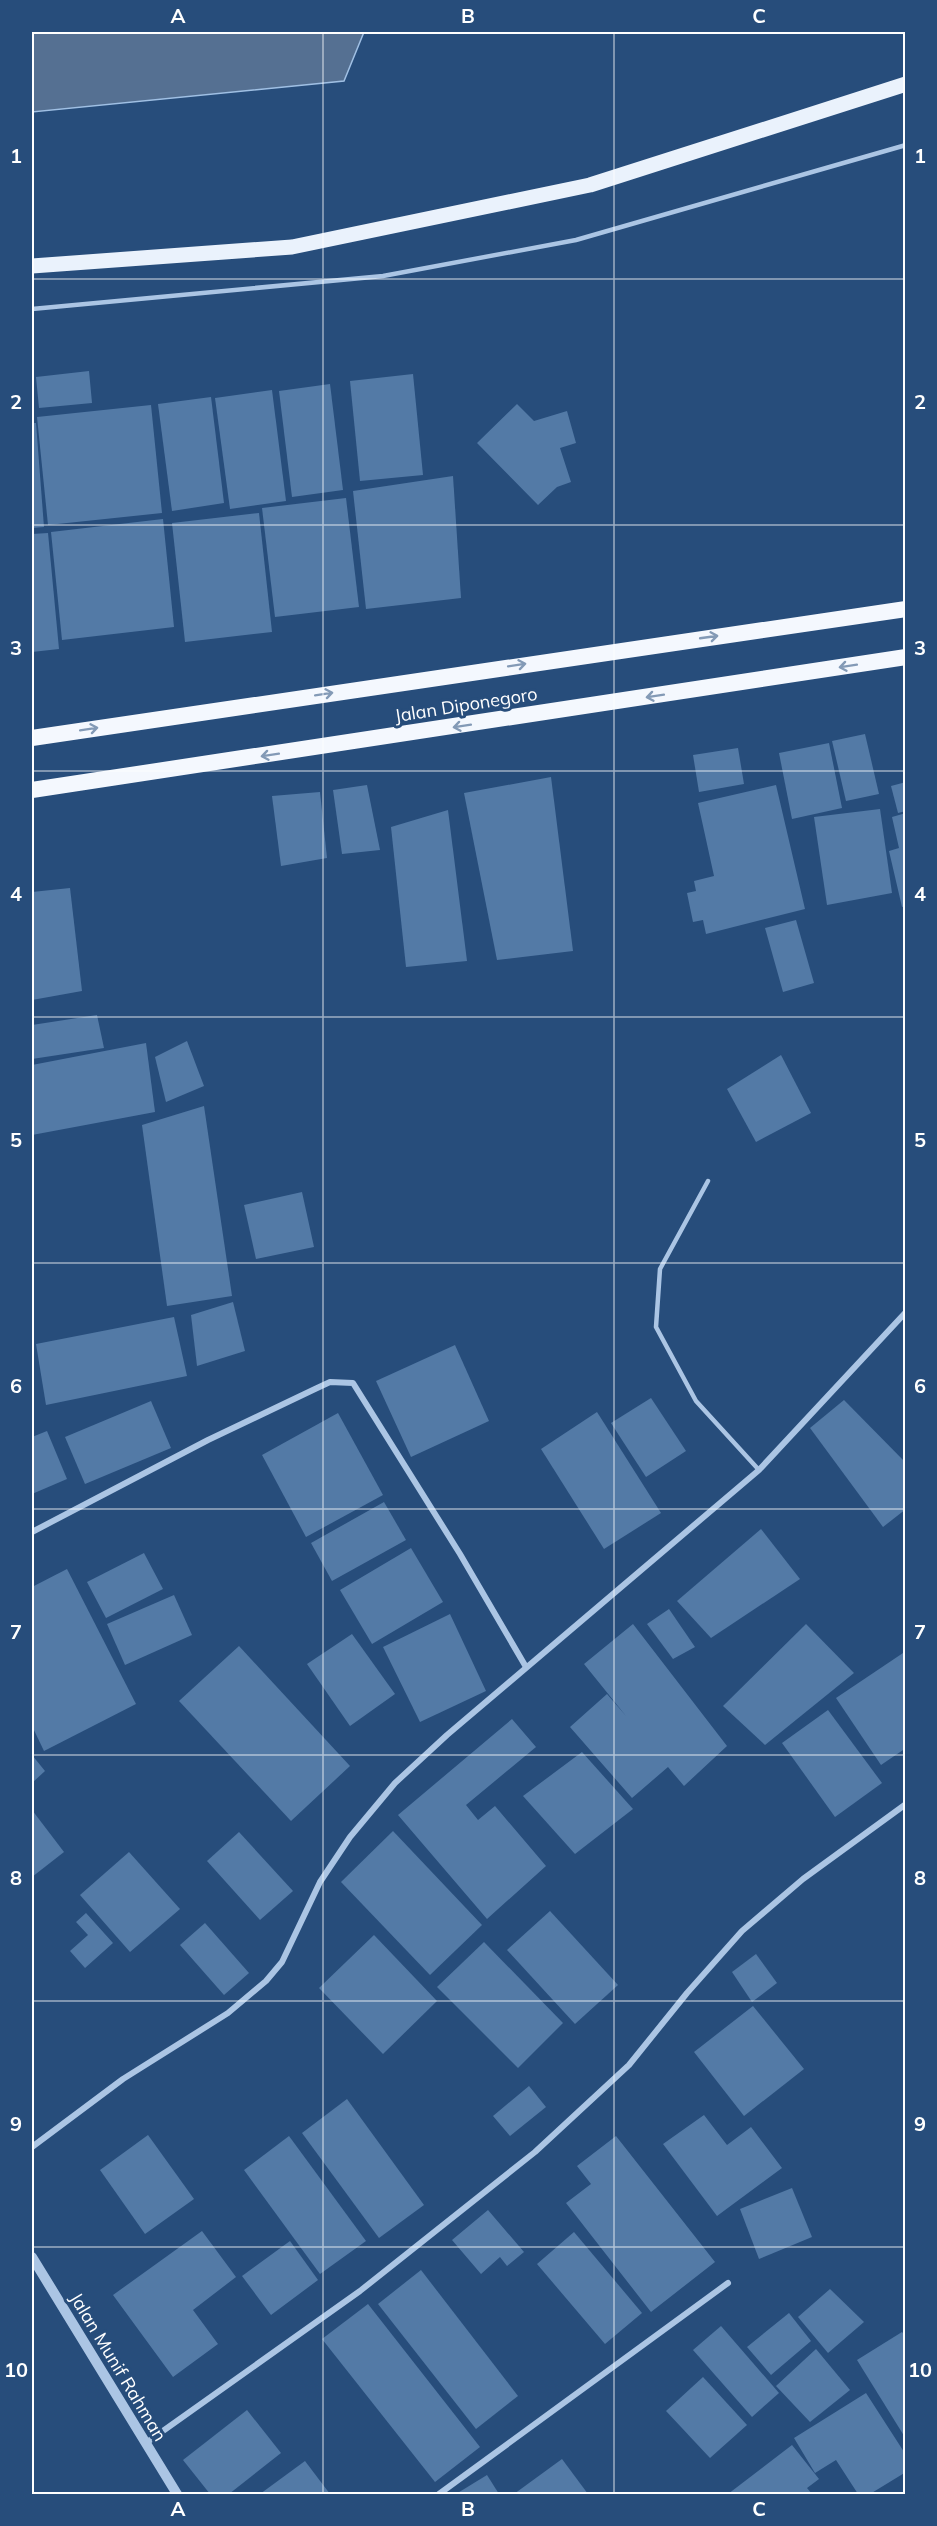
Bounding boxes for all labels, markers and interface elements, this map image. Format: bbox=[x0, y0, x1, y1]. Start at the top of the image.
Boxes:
text: A bbox=[171, 3, 186, 28]
text: B bbox=[461, 3, 475, 28]
text: C bbox=[752, 3, 766, 28]
text: 1 bbox=[10, 143, 22, 168]
text: 1 bbox=[914, 143, 926, 168]
text: 2 bbox=[10, 389, 22, 414]
text: 2 bbox=[914, 389, 926, 414]
one-way arrow bbox=[699, 631, 719, 642]
text: 3 bbox=[10, 635, 22, 660]
text: 3 bbox=[914, 635, 926, 660]
one-way arrow bbox=[506, 660, 526, 671]
one-way arrow bbox=[838, 660, 858, 671]
street label: Jalan Diponegoro bbox=[393, 682, 539, 727]
one-way arrow bbox=[313, 689, 333, 700]
one-way arrow bbox=[646, 691, 666, 702]
one-way arrow bbox=[453, 720, 473, 731]
one-way arrow bbox=[79, 724, 99, 735]
one-way arrow bbox=[260, 750, 280, 761]
text: 4 bbox=[10, 881, 22, 906]
text: 4 bbox=[914, 881, 926, 906]
text: 5 bbox=[10, 1127, 22, 1152]
text: 5 bbox=[914, 1127, 926, 1152]
text: 6 bbox=[10, 1373, 22, 1398]
text: 6 bbox=[914, 1373, 926, 1398]
text: 7 bbox=[10, 1619, 22, 1644]
text: 7 bbox=[914, 1619, 926, 1644]
text: 8 bbox=[10, 1865, 22, 1890]
text: 8 bbox=[914, 1865, 926, 1890]
text: 9 bbox=[10, 2111, 22, 2136]
text: 9 bbox=[914, 2111, 926, 2136]
street label: Jalan Munif Rahman bbox=[65, 2288, 172, 2445]
text: 10 bbox=[4, 2357, 28, 2382]
text: 10 bbox=[908, 2357, 932, 2382]
text: A bbox=[171, 2496, 186, 2521]
text: B bbox=[461, 2496, 475, 2521]
text: C bbox=[752, 2496, 766, 2521]

